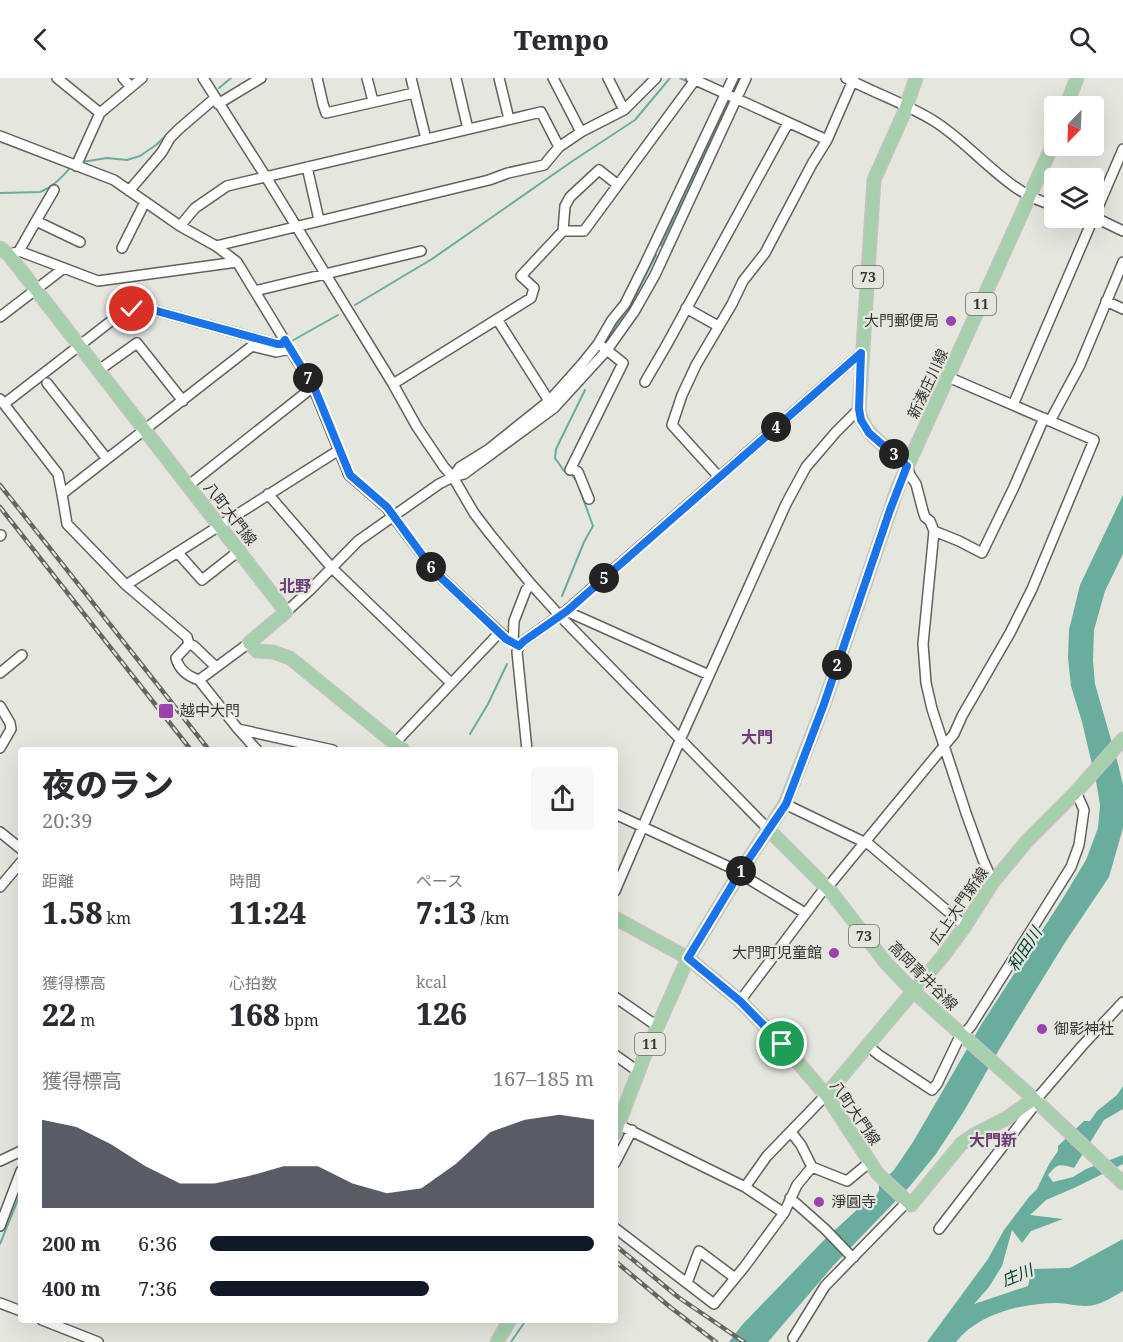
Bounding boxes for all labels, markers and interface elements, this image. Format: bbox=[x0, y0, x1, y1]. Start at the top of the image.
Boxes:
text: Tempo bbox=[514, 21, 609, 58]
icon: back bbox=[24, 23, 57, 56]
icon: search bbox=[1066, 23, 1099, 56]
north arrow bbox=[1044, 96, 1104, 156]
map controls bbox=[1044, 96, 1104, 228]
button: layers bbox=[1044, 168, 1104, 228]
road number: 73 bbox=[853, 266, 883, 288]
pin bbox=[106, 283, 157, 334]
icon: check bbox=[115, 292, 148, 325]
road number: 11 bbox=[966, 293, 996, 315]
place label: 大門郵便局 bbox=[864, 310, 939, 330]
marker: 大門郵便局 bbox=[944, 314, 958, 328]
street label: 新湊庄川線 bbox=[902, 345, 952, 422]
pin: 7 bbox=[293, 363, 323, 393]
text: 7 bbox=[303, 367, 313, 389]
pin: 4 bbox=[761, 412, 791, 442]
text: 4 bbox=[771, 416, 781, 438]
pin: 3 bbox=[879, 439, 909, 469]
text: 3 bbox=[889, 443, 899, 465]
street label: 八町大門線 bbox=[200, 478, 262, 549]
pin: 6 bbox=[416, 552, 446, 582]
text: 6 bbox=[426, 556, 436, 578]
pin: 5 bbox=[589, 563, 619, 593]
text: 5 bbox=[599, 567, 609, 589]
district label: 北野 bbox=[279, 575, 311, 597]
pin: 2 bbox=[822, 650, 852, 680]
text: 2 bbox=[832, 654, 842, 676]
place label: 越中大門 bbox=[179, 700, 240, 720]
marker: 越中大門 bbox=[157, 702, 175, 720]
district label: 大門 bbox=[741, 726, 773, 748]
text: 夜のラン bbox=[42, 762, 174, 807]
button: share bbox=[531, 767, 594, 830]
text: 20:39 bbox=[42, 807, 92, 834]
pin: 1 bbox=[726, 856, 756, 886]
text: 1 bbox=[736, 860, 746, 882]
street label: 広上大門新線 bbox=[924, 863, 992, 948]
text: 距離 bbox=[42, 870, 74, 892]
text: 時間 bbox=[229, 870, 261, 892]
text: ペース bbox=[416, 870, 463, 892]
text: 1.58 bbox=[42, 892, 102, 933]
text: 11:24 bbox=[229, 892, 306, 933]
text: 7:13 bbox=[416, 892, 476, 933]
text: km bbox=[102, 907, 131, 929]
text: /km bbox=[476, 907, 510, 929]
water label: 和田川 bbox=[1002, 921, 1047, 975]
road number: 73 bbox=[849, 925, 879, 947]
street label: 高岡青井谷線 bbox=[885, 936, 963, 1014]
place label: 大門町児童館 bbox=[732, 942, 822, 962]
marker: 大門町児童館 bbox=[827, 946, 841, 960]
text: kcal bbox=[416, 971, 447, 993]
text: 獲得標高 bbox=[42, 972, 106, 994]
text: 心拍数 bbox=[229, 972, 277, 994]
text: 126 bbox=[416, 993, 467, 1034]
text: 22 bbox=[42, 994, 76, 1035]
text: 168 bbox=[229, 994, 280, 1035]
text: m bbox=[76, 1009, 95, 1031]
text: bpm bbox=[280, 1009, 319, 1031]
pin bbox=[756, 1018, 807, 1069]
place label: 御影神社 bbox=[1054, 1018, 1114, 1038]
marker: 御影神社 bbox=[1035, 1022, 1049, 1036]
icon: arrive bbox=[765, 1027, 798, 1060]
road number: 11 bbox=[635, 1033, 665, 1055]
text: 167–185 m bbox=[493, 1065, 594, 1092]
text: 獲得標高 bbox=[42, 1067, 122, 1094]
street label: 八町大門線 bbox=[826, 1076, 886, 1149]
district label: 大門新 bbox=[969, 1129, 1017, 1151]
place label: 淨圓寺 bbox=[831, 1191, 876, 1211]
marker: 淨圓寺 bbox=[812, 1195, 826, 1209]
text: 200 m bbox=[42, 1230, 101, 1257]
text: 6:36 bbox=[138, 1230, 177, 1257]
water label: 庄川 bbox=[998, 1258, 1038, 1291]
text: 400 m bbox=[42, 1275, 101, 1302]
text: 7:36 bbox=[138, 1275, 177, 1302]

